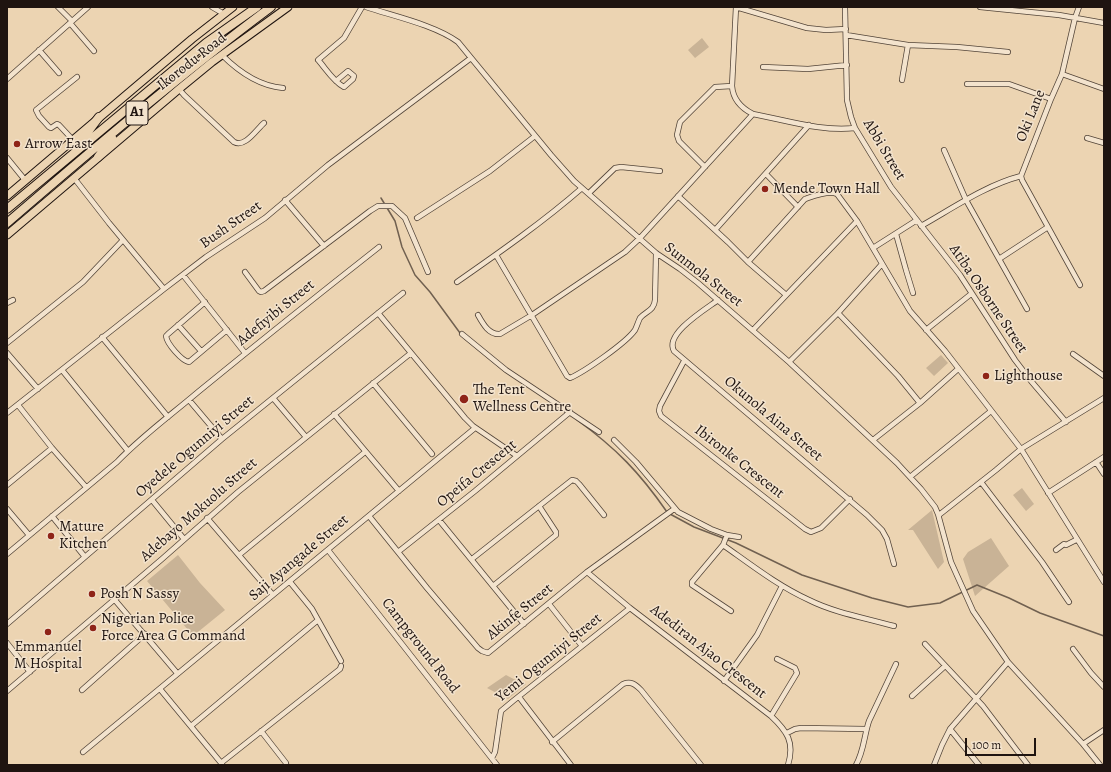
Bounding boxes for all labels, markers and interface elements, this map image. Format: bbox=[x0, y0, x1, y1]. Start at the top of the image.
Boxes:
street label: Ikorodu Road bbox=[154, 29, 230, 95]
street label: Oki Lane bbox=[1012, 87, 1050, 145]
road number: A1 bbox=[126, 101, 148, 125]
street label: Abbi Street bbox=[859, 116, 909, 184]
place label: Arrow East bbox=[25, 135, 92, 153]
marker: Arrow East bbox=[12, 139, 22, 149]
place label: Mende Town Hall bbox=[773, 180, 880, 198]
marker: Mende Town Hall bbox=[760, 184, 770, 194]
street label: Bush Street bbox=[197, 197, 265, 253]
street label: Sunmola Street bbox=[660, 239, 746, 311]
street label: Atiba Osborne Street bbox=[945, 241, 1031, 357]
street label: Adefiyibi Street bbox=[234, 276, 318, 350]
place label: Lighthouse bbox=[994, 367, 1063, 385]
marker: Lighthouse bbox=[981, 371, 991, 381]
street label: Okunola Aina Street bbox=[720, 373, 826, 465]
place label: The Tent Wellness Centre bbox=[473, 381, 571, 416]
street label: Oyedele Ogunniyi Street bbox=[132, 392, 258, 502]
marker: The Tent Wellness Centre bbox=[458, 393, 470, 405]
street label: Ibironke Crescent bbox=[691, 421, 787, 503]
street label: Opeifa Crescent bbox=[433, 436, 521, 512]
street label: Adebayo Mokuolu Street bbox=[137, 454, 261, 566]
street label: Saji Ayangade Street bbox=[245, 511, 353, 605]
place label: Mature Kitchen bbox=[59, 518, 107, 553]
marker: Mature Kitchen bbox=[46, 531, 56, 541]
street label: Akinfe Street bbox=[483, 580, 557, 644]
place label: Posh N Sassy bbox=[100, 585, 179, 603]
marker: Posh N Sassy bbox=[87, 589, 97, 599]
street label: Campground Road bbox=[377, 595, 463, 697]
street label: Adediran Ajao Crescent bbox=[646, 601, 770, 703]
place label: Nigerian Police Force Area G Command bbox=[101, 610, 245, 645]
street label: Yemi Ogunniyi Street bbox=[492, 610, 606, 706]
marker: Nigerian Police Force Area G Command bbox=[88, 623, 98, 633]
marker: Emmanuel M Hospital bbox=[43, 627, 53, 637]
place label: Emmanuel M Hospital bbox=[14, 638, 82, 673]
scale bar bbox=[967, 730, 1038, 756]
text: 100 m bbox=[972, 737, 1001, 753]

